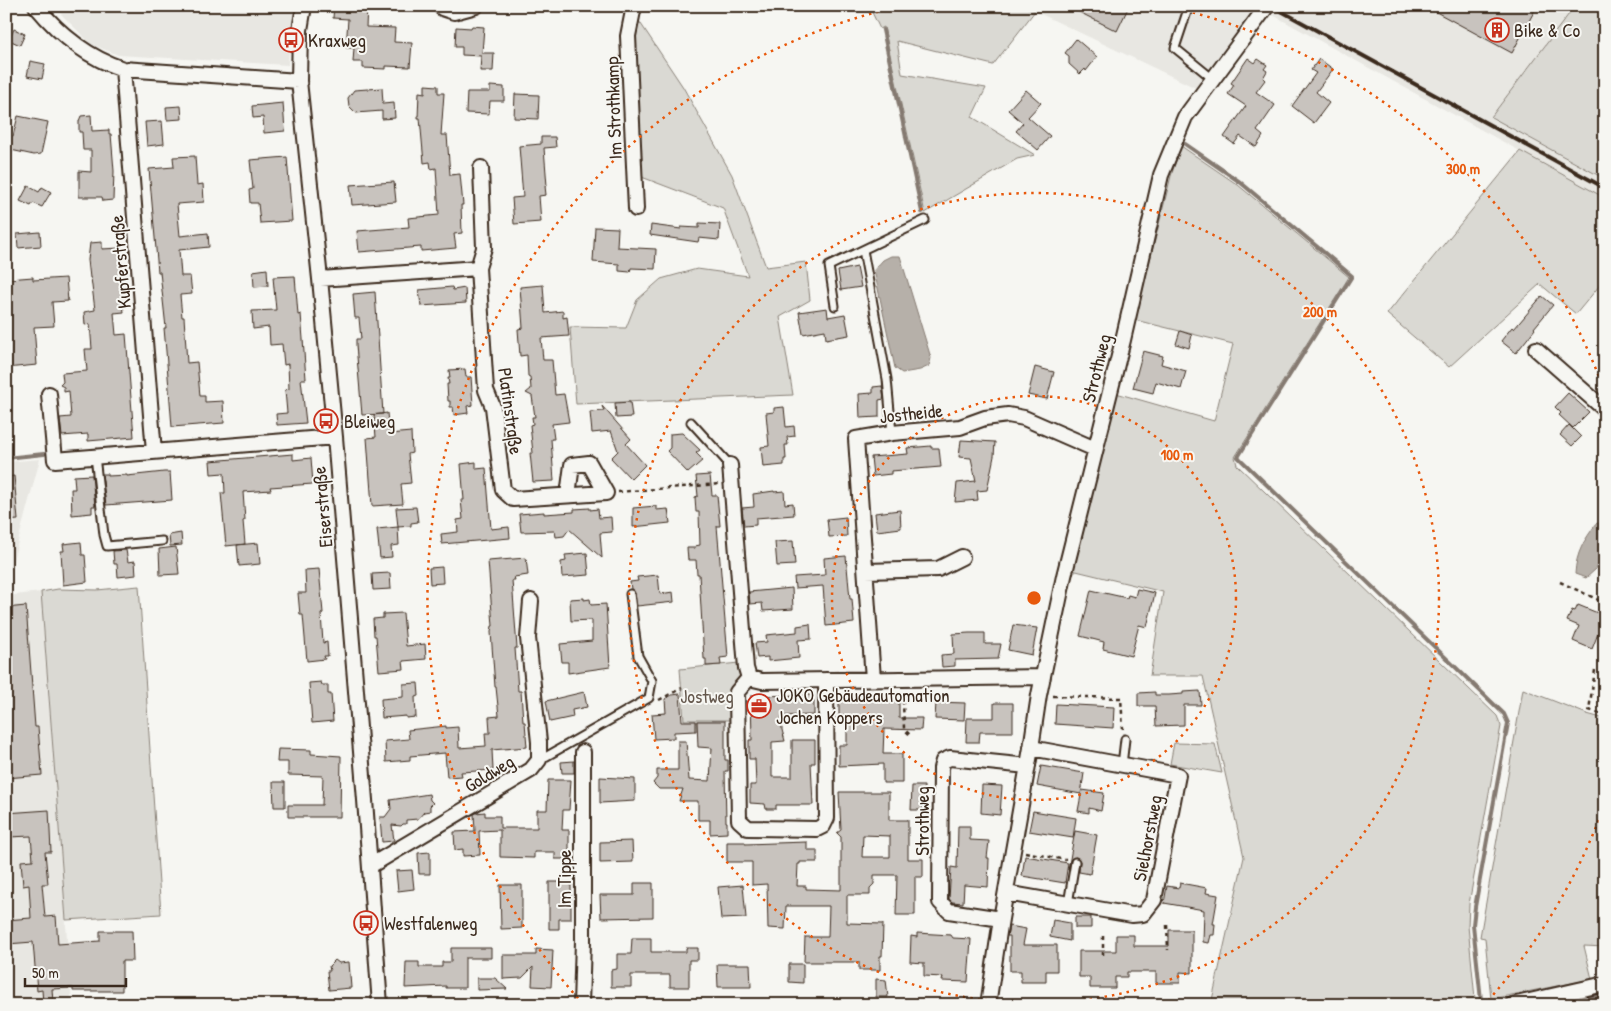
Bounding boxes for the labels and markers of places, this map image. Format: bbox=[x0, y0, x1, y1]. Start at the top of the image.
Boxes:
building icon: Bike & Co bbox=[1484, 17, 1510, 43]
place label: Bike & Co bbox=[1514, 17, 1581, 43]
bus stop icon: Kraxweg bbox=[278, 27, 304, 53]
place label: Kraxweg bbox=[308, 27, 366, 53]
bus stop icon: Bleiweg bbox=[313, 408, 339, 434]
place label: Bleiweg bbox=[344, 408, 395, 434]
centre of rings bbox=[1025, 589, 1043, 607]
place label: JOKO Gebäudeautomation Jochen Koppers bbox=[776, 682, 950, 730]
office icon: JOKO Gebäudeautomation Jochen Koppers bbox=[746, 693, 772, 719]
bus stop icon: Westfalenweg bbox=[353, 910, 379, 936]
place label: Westfalenweg bbox=[384, 910, 477, 936]

